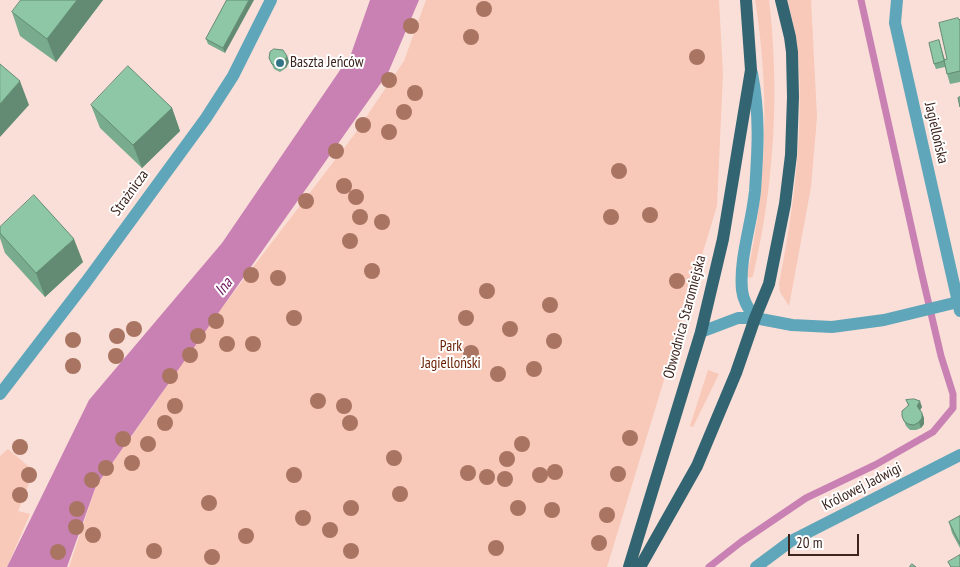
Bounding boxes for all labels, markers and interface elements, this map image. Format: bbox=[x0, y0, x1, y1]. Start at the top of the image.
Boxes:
place label: Baszta Jeńców bbox=[290, 54, 364, 72]
marker: Baszta Jeńców bbox=[274, 57, 286, 69]
street label: Jagiellońska bbox=[920, 101, 952, 165]
street label: Strażnicza bbox=[107, 166, 153, 220]
street label: Obwodnica Staromiejska bbox=[660, 253, 710, 381]
water label: Ina bbox=[211, 274, 237, 300]
park label: Park Jagielloński bbox=[421, 338, 481, 373]
street label: Królowej Jadwigi bbox=[819, 459, 905, 515]
scale bar bbox=[790, 524, 861, 556]
text: 20 m bbox=[796, 533, 822, 552]

